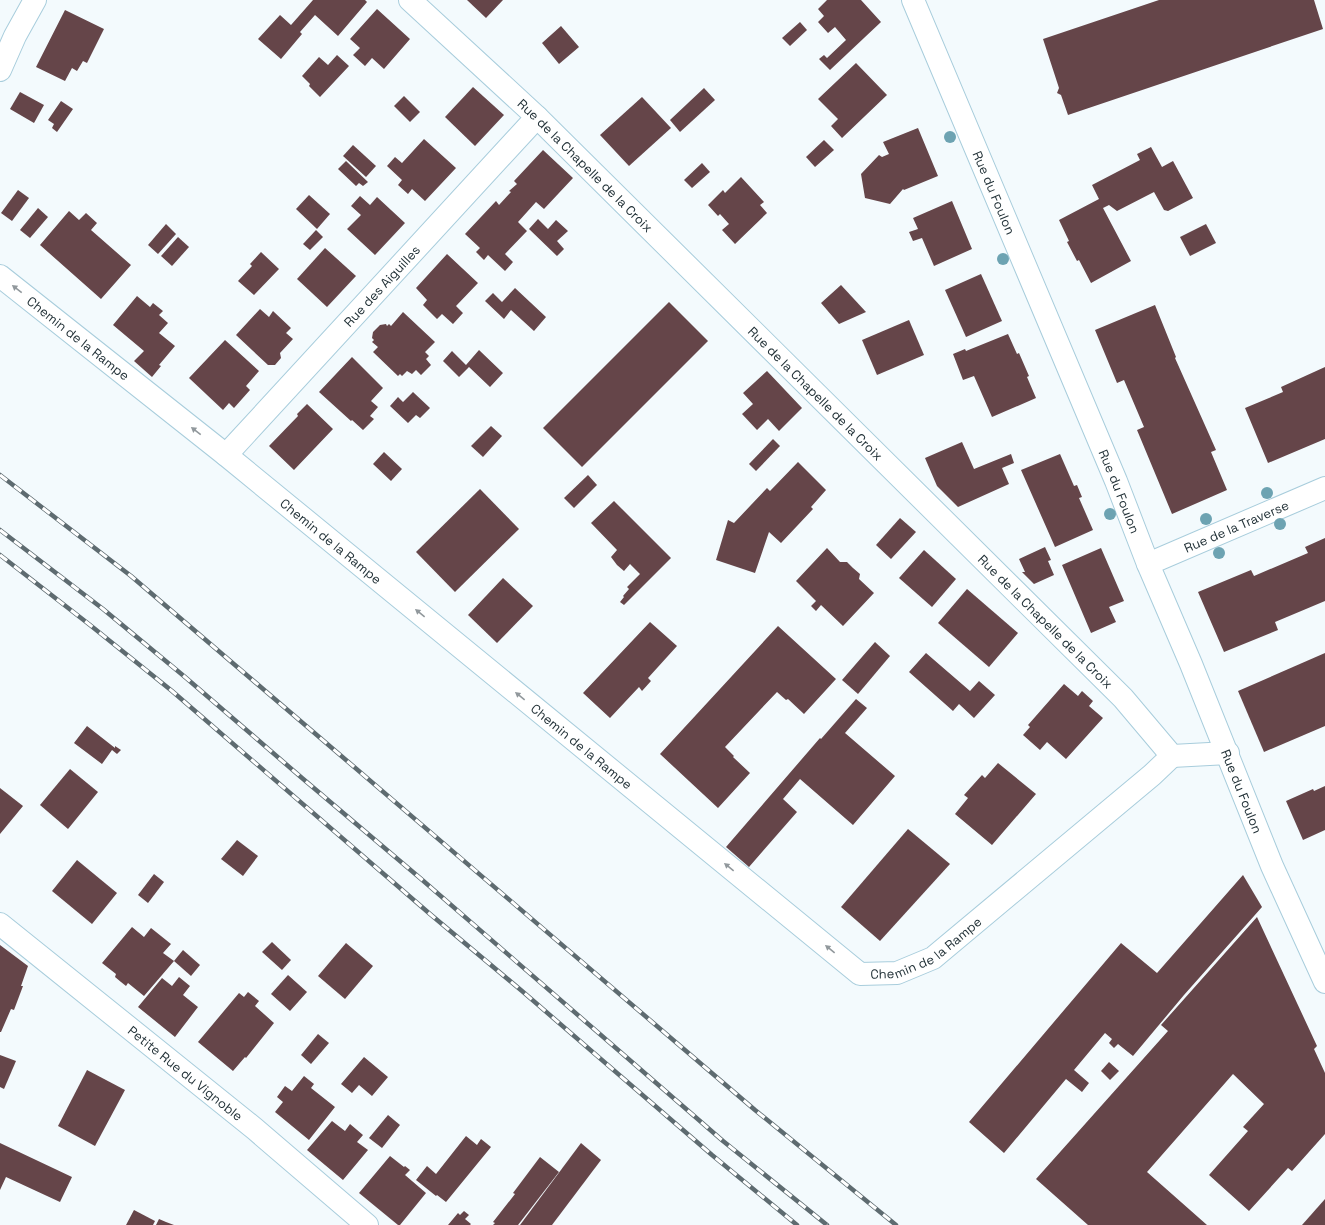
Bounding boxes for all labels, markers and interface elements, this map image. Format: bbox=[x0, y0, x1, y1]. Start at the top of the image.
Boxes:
street label: Rue de la Chapelle de la Croix bbox=[514, 95, 656, 236]
street label: Rue du Foulon bbox=[969, 148, 1019, 237]
street label: Rue des Aiguilles bbox=[340, 242, 424, 331]
one-way arrow bbox=[11, 285, 22, 294]
street label: Chemin de la Rampe bbox=[23, 293, 133, 384]
street label: Rue de la Chapelle de la Croix bbox=[744, 323, 887, 464]
one-way arrow bbox=[190, 426, 201, 435]
street label: Rue du Foulon bbox=[1095, 447, 1143, 536]
street label: Chemin de la Rampe bbox=[276, 495, 385, 588]
street label: Rue de la Traverse bbox=[1181, 497, 1292, 557]
street label: Rue de la Chapelle de la Croix bbox=[974, 551, 1117, 692]
one-way arrow bbox=[414, 609, 425, 618]
one-way arrow bbox=[515, 691, 526, 700]
street label: Chemin de la Rampe bbox=[527, 700, 636, 793]
street label: Rue du Foulon bbox=[1217, 747, 1266, 836]
one-way arrow bbox=[724, 862, 735, 871]
street label: Chemin de la Rampe bbox=[870, 913, 985, 983]
one-way arrow bbox=[825, 944, 835, 953]
street label: Petite Rue du Vignoble bbox=[124, 1022, 246, 1125]

